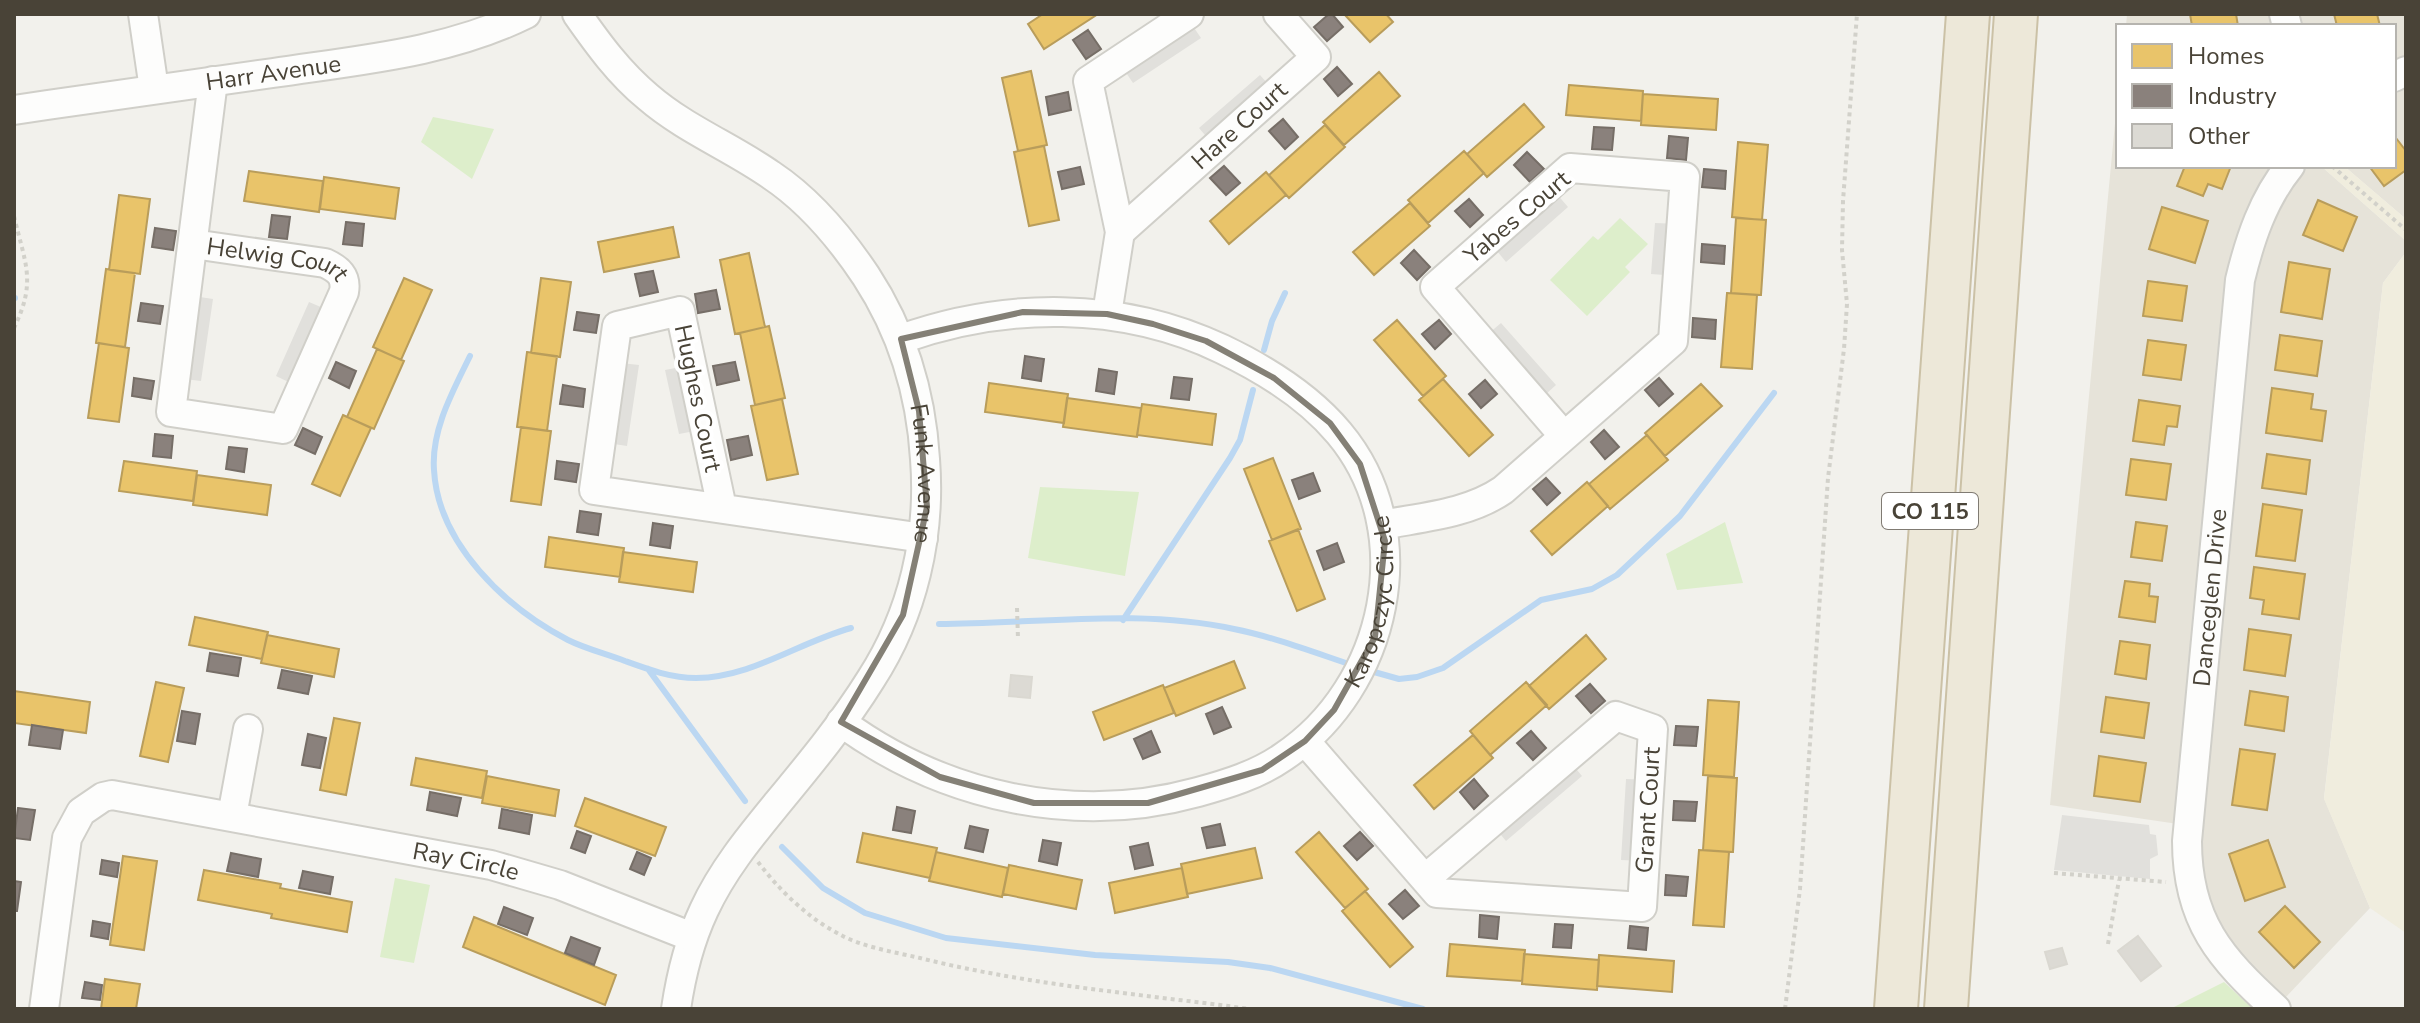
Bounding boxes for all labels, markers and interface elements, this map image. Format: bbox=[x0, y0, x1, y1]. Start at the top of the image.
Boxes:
legend bbox=[2116, 24, 2396, 168]
text: Homes bbox=[2188, 40, 2264, 72]
street label: Harr Avenue bbox=[204, 48, 343, 98]
street label: Hare Court bbox=[1185, 74, 1295, 177]
text: Industry bbox=[2188, 80, 2277, 112]
text: Other bbox=[2188, 120, 2250, 152]
street label: Yabes Court bbox=[1456, 163, 1577, 271]
street label: Helwig Court bbox=[205, 230, 357, 288]
street label: Hughes Court bbox=[667, 321, 729, 475]
street label: Funk Avenue bbox=[902, 401, 942, 546]
road number: CO 115 bbox=[1882, 493, 1978, 529]
street label: Danceglen Drive bbox=[2186, 507, 2234, 688]
street label: Karopczyc Circle bbox=[1337, 513, 1401, 693]
street label: Grant Court bbox=[1628, 745, 1668, 874]
street label: Ray Circle bbox=[410, 835, 523, 888]

